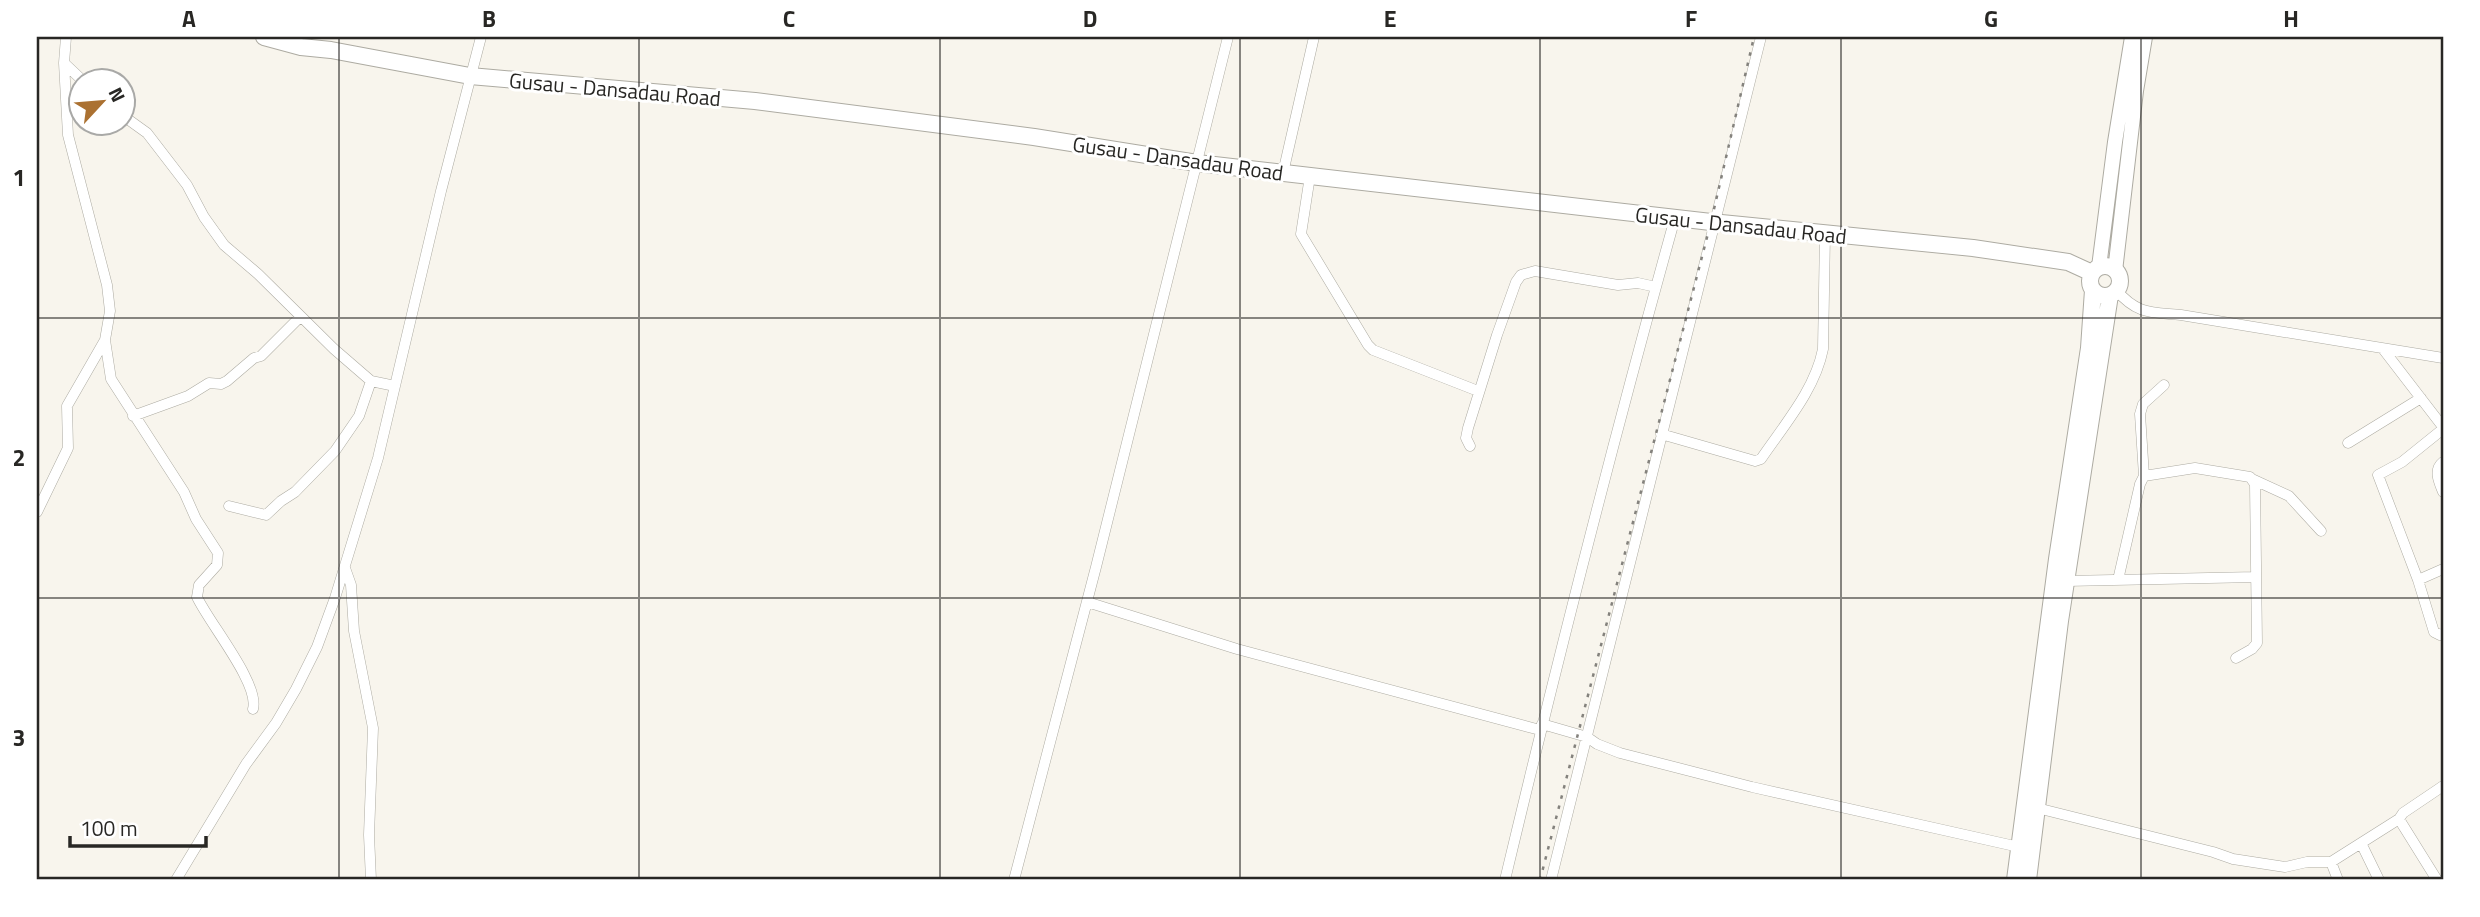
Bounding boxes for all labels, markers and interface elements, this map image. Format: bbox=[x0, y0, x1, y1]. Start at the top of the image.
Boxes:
text: A bbox=[182, 1, 196, 36]
text: B bbox=[482, 1, 496, 36]
text: C bbox=[783, 1, 795, 36]
text: D bbox=[1083, 1, 1097, 36]
text: E bbox=[1384, 1, 1396, 36]
text: F bbox=[1685, 1, 1697, 36]
text: G bbox=[1984, 1, 1998, 36]
text: H bbox=[2283, 1, 2299, 36]
street label: Gusau - Dansadau Road bbox=[508, 64, 722, 114]
north arrow bbox=[66, 66, 136, 136]
text: N bbox=[102, 82, 134, 107]
street label: Gusau - Dansadau Road bbox=[1071, 127, 1285, 189]
text: 1 bbox=[13, 160, 25, 195]
street label: Gusau - Dansadau Road bbox=[1634, 198, 1848, 252]
text: 2 bbox=[13, 440, 25, 475]
text: 3 bbox=[13, 720, 25, 755]
scale bar bbox=[70, 805, 206, 849]
text: 100 m bbox=[80, 812, 137, 844]

